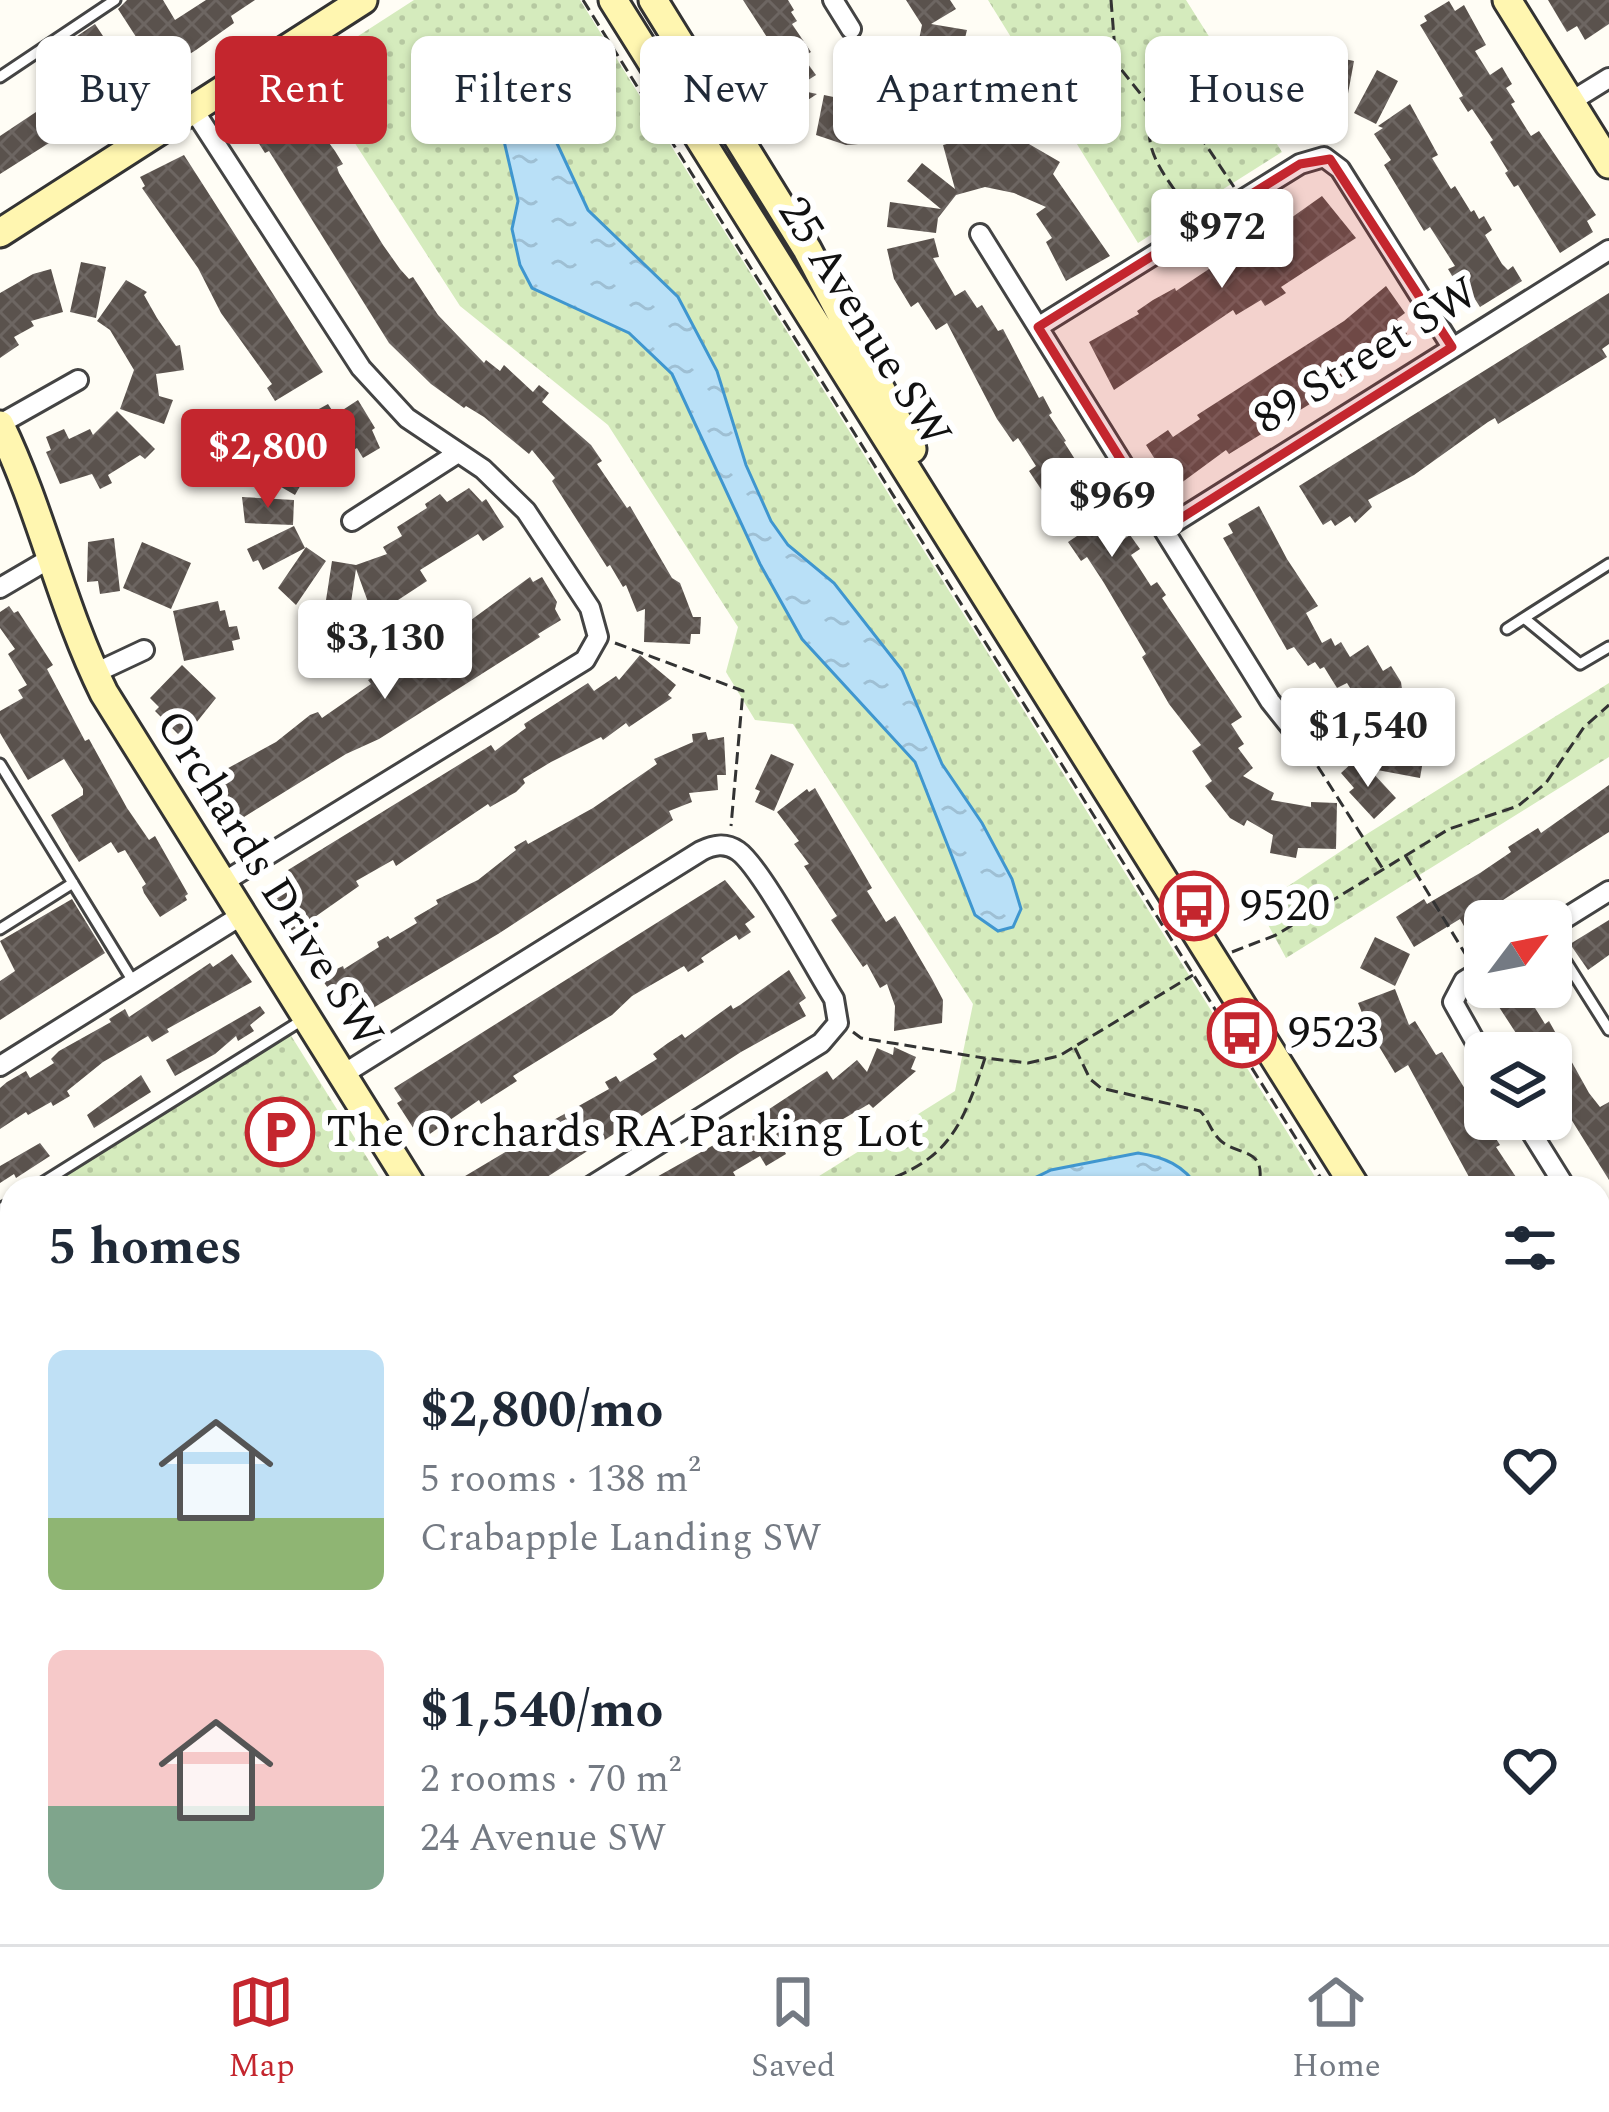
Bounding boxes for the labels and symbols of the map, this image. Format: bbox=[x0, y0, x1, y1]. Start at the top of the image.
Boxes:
street label: 25 Avenue SW bbox=[759, 183, 969, 461]
pin: $972 bbox=[1151, 189, 1293, 291]
street label: 89 Street SW bbox=[1240, 260, 1492, 452]
pin: $2,800 bbox=[170, 409, 366, 511]
pin: $969 bbox=[1041, 458, 1183, 560]
pin: $3,130 bbox=[287, 600, 483, 702]
pin: $1,540 bbox=[1270, 688, 1466, 790]
street label: Orchards Drive SW bbox=[137, 697, 401, 1061]
bus stop icon: 9520 bbox=[1159, 871, 1229, 941]
place label: 9520 bbox=[1240, 872, 1330, 941]
north arrow bbox=[1464, 900, 1572, 1008]
bus stop icon: 9523 bbox=[1207, 998, 1277, 1068]
place label: 9523 bbox=[1288, 999, 1378, 1068]
parking icon: The Orchards RA Parking Lot bbox=[245, 1097, 315, 1167]
place label: The Orchards RA Parking Lot bbox=[326, 1098, 924, 1167]

